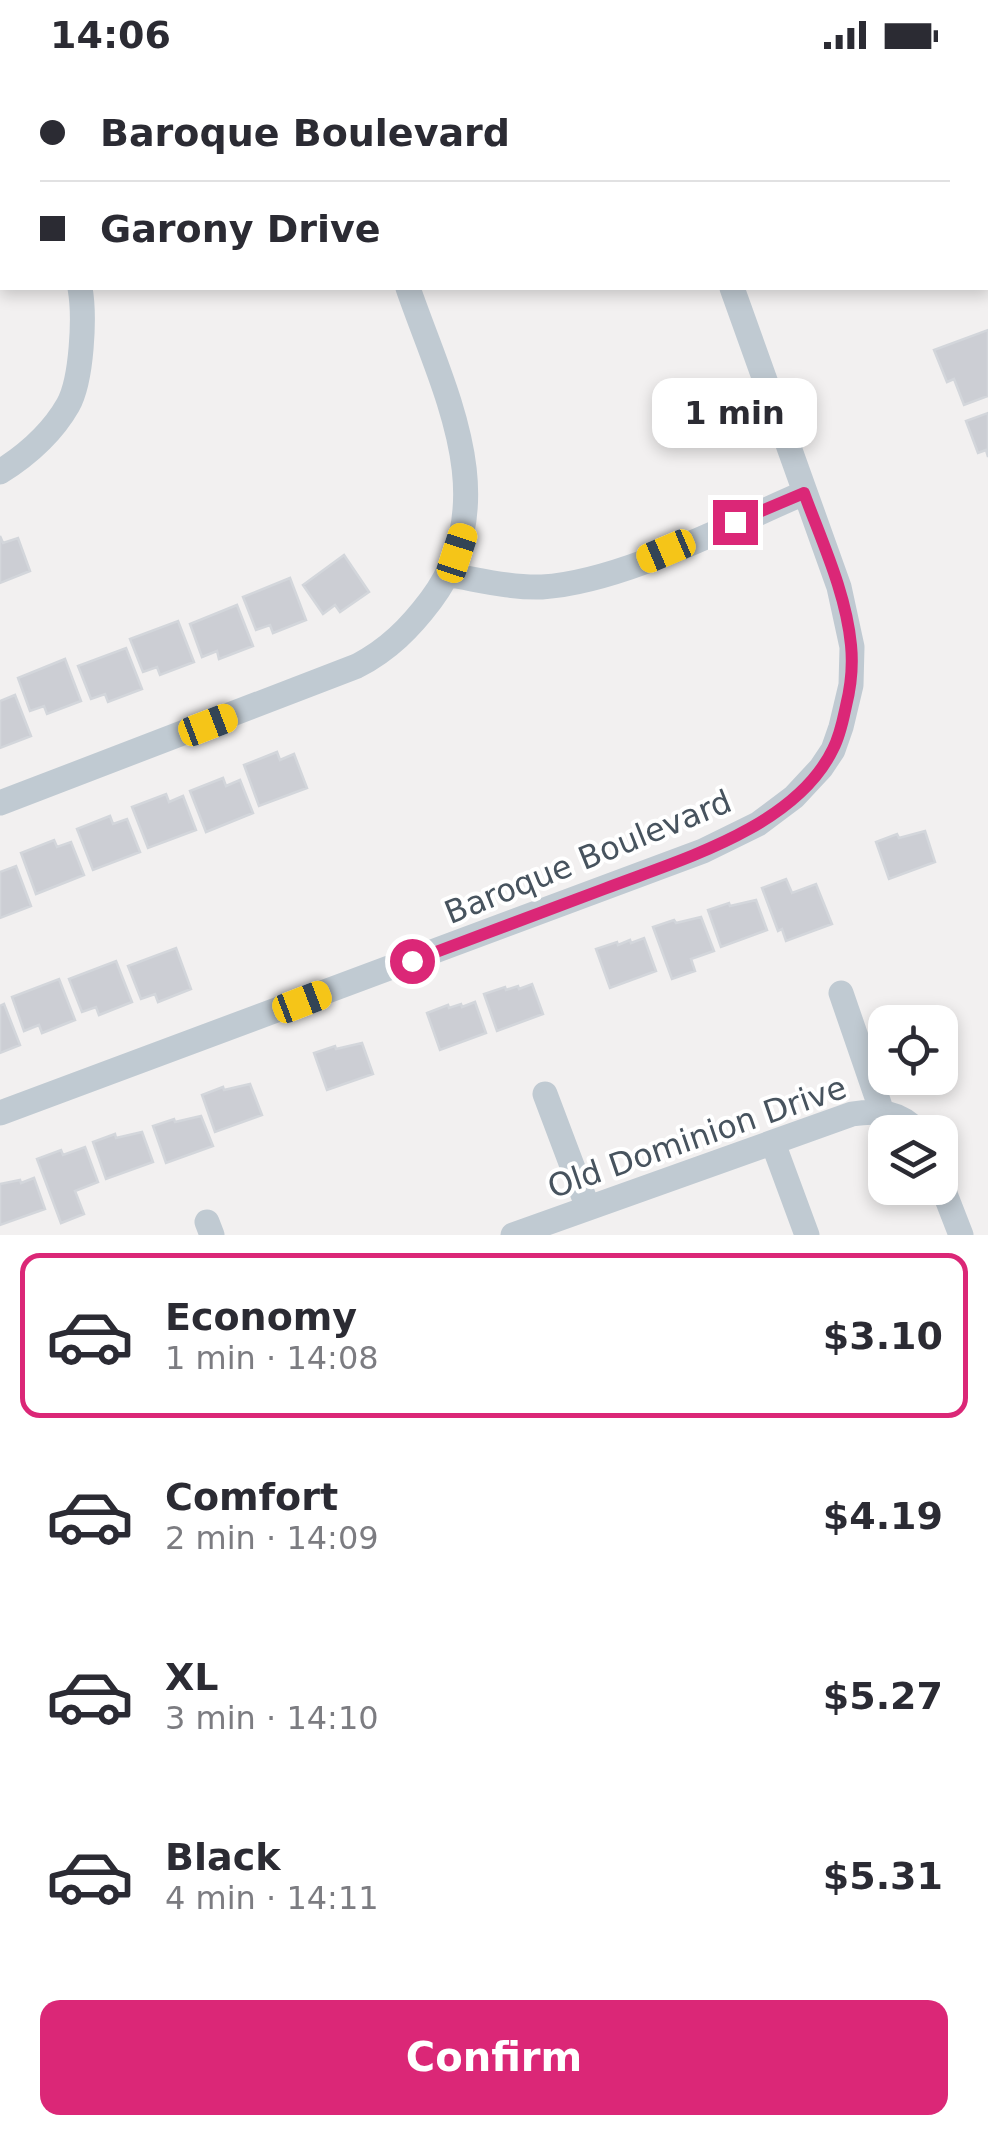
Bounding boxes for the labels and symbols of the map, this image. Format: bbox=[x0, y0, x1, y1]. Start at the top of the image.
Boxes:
callout: 1 min bbox=[652, 377, 818, 447]
route end bbox=[713, 500, 758, 545]
car bbox=[433, 520, 481, 586]
car bbox=[633, 525, 699, 577]
car bbox=[175, 700, 241, 750]
street label: Baroque Boulevard bbox=[439, 782, 737, 932]
route start bbox=[390, 939, 435, 984]
car bbox=[269, 977, 335, 1027]
street label: Old Dominion Drive bbox=[543, 1068, 851, 1206]

